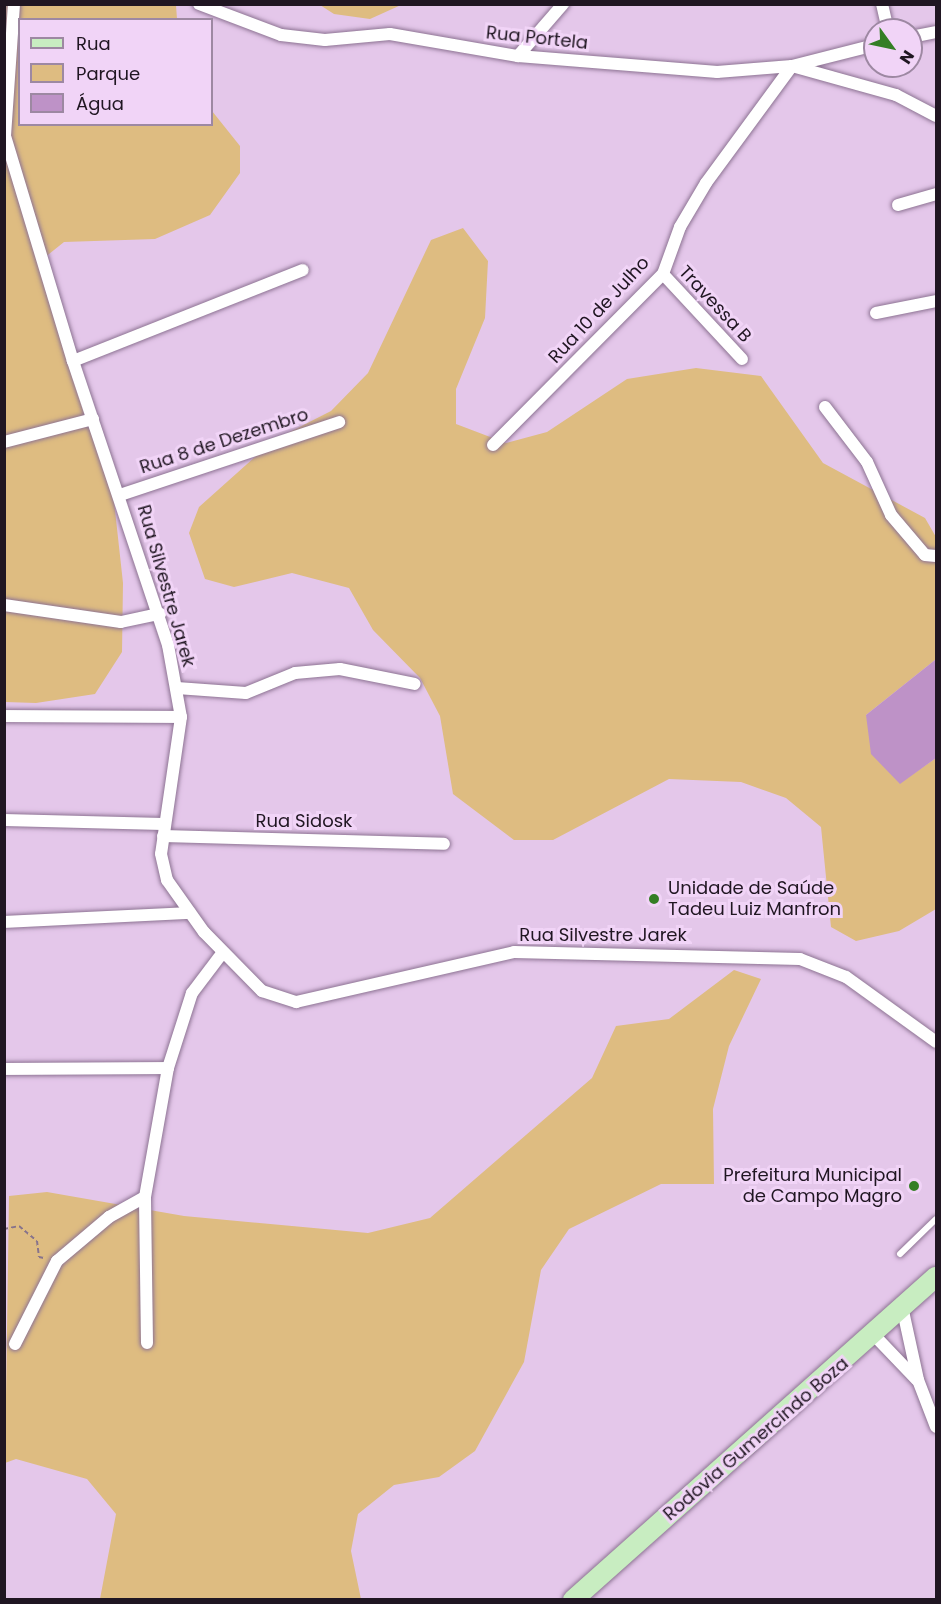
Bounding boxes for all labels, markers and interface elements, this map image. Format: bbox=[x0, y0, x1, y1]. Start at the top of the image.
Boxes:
legend bbox=[18, 18, 213, 126]
north arrow bbox=[863, 18, 923, 78]
street label: Rua Portela bbox=[485, 22, 589, 54]
text: Rua bbox=[76, 31, 111, 56]
text: N bbox=[894, 46, 920, 68]
text: Parque bbox=[76, 61, 140, 86]
text: Água bbox=[76, 91, 124, 116]
street label: Rua 10 de Julho bbox=[544, 252, 654, 368]
street label: Travessa B bbox=[674, 261, 756, 347]
street label: Rua 8 de Dezembro bbox=[137, 404, 311, 478]
street label: Rua Silvestre Jarek bbox=[133, 502, 199, 670]
street label: Rua Sidosk bbox=[256, 810, 352, 832]
place label: Unidade de Saúde Tadeu Luiz Manfron bbox=[668, 878, 841, 920]
marker: Unidade de Saúde Tadeu Luiz Manfron bbox=[645, 890, 663, 908]
street label: Rua Silvestre Jarek bbox=[519, 924, 687, 946]
place label: Prefeitura Municipal de Campo Magro bbox=[723, 1165, 902, 1208]
marker: Prefeitura Municipal de Campo Magro bbox=[907, 1179, 921, 1193]
street label: Rodovia Gumercindo Boza bbox=[659, 1353, 853, 1525]

